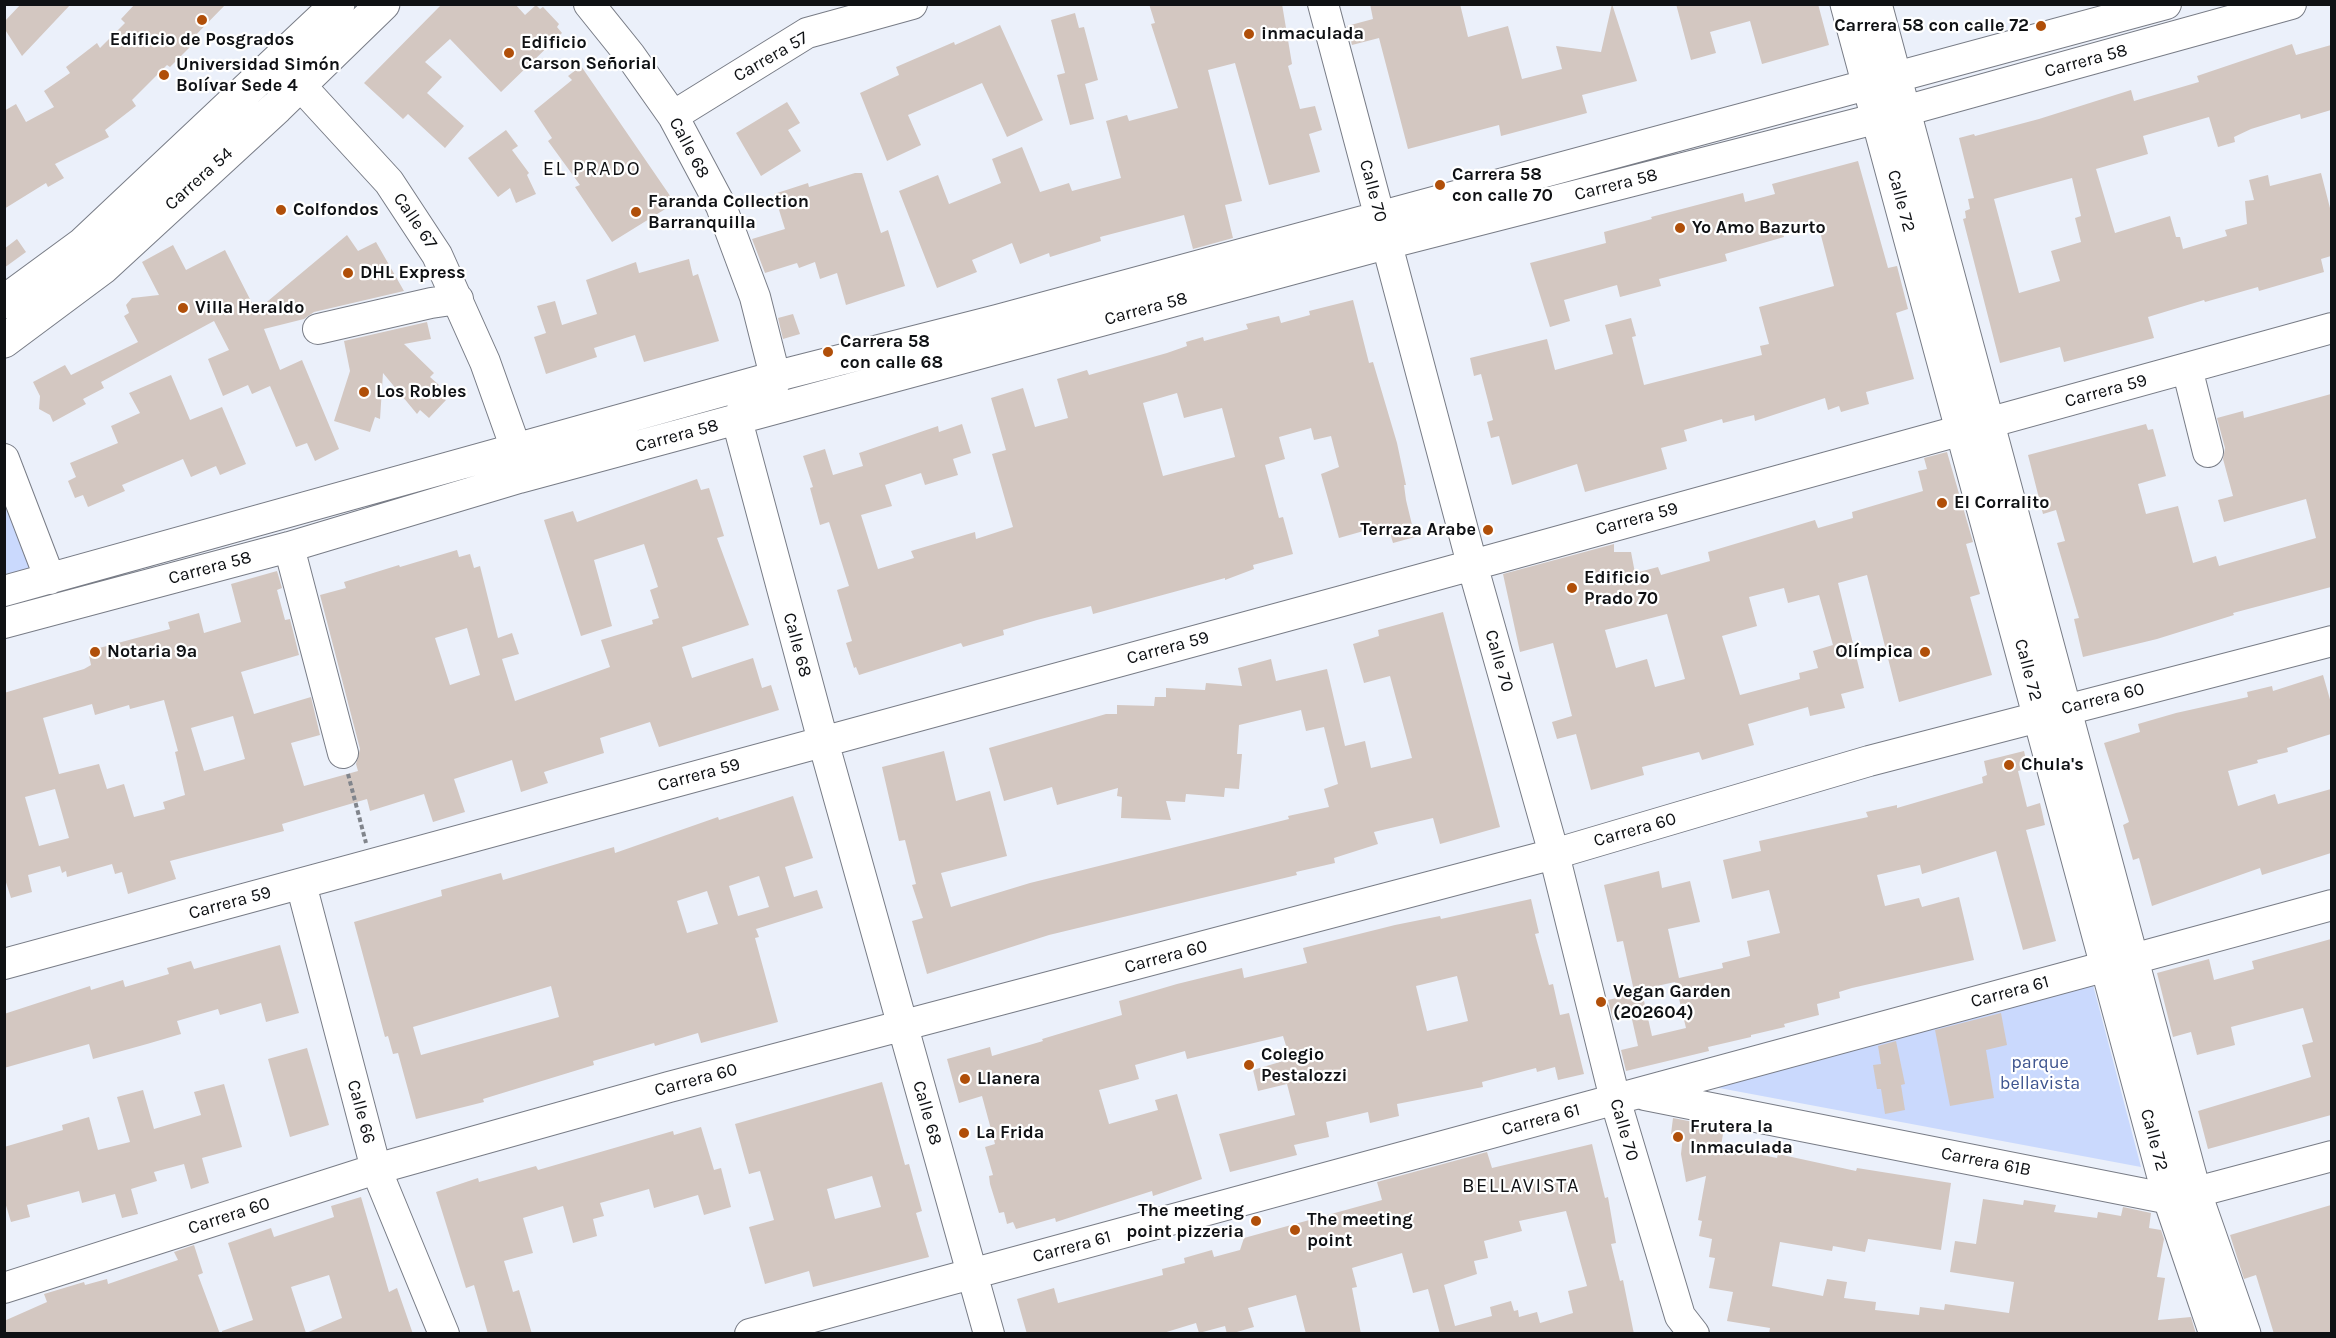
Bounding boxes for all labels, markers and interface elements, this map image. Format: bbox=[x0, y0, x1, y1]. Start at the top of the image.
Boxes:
marker: Edificio de Posgrados bbox=[195, 13, 209, 27]
place label: Carrera 58 con calle 72 bbox=[1834, 15, 2029, 37]
marker: Carrera 58 con calle 72 bbox=[2034, 19, 2048, 33]
place label: inmaculada bbox=[1261, 23, 1364, 45]
street label: Carrera 57 bbox=[730, 27, 812, 87]
marker: inmaculada bbox=[1242, 27, 1256, 41]
place label: Edificio de Posgrados bbox=[110, 29, 294, 51]
place label: Edificio Carson Señorial bbox=[521, 32, 657, 74]
street label: Carrera 58 bbox=[2042, 40, 2130, 82]
marker: Edificio Carson Señorial bbox=[502, 46, 516, 60]
place label: Universidad Simón Bolívar Sede 4 bbox=[176, 54, 340, 97]
marker: Universidad Simón Bolívar Sede 4 bbox=[157, 68, 171, 82]
street label: Calle 68 bbox=[664, 114, 714, 182]
street label: Carrera 54 bbox=[161, 143, 237, 215]
district label: EL PRADO bbox=[543, 157, 641, 181]
street label: Calle 70 bbox=[1354, 157, 1392, 225]
place label: Carrera 58 con calle 70 bbox=[1452, 164, 1553, 207]
street label: Carrera 58 bbox=[1572, 164, 1660, 206]
street label: Calle 72 bbox=[1882, 168, 1920, 234]
marker: Carrera 58 con calle 70 bbox=[1433, 178, 1447, 192]
street label: Calle 67 bbox=[388, 189, 442, 253]
place label: Faranda Collection Barranquilla bbox=[648, 191, 809, 234]
place label: Colfondos bbox=[293, 199, 379, 221]
marker: Colfondos bbox=[274, 203, 288, 217]
marker: Faranda Collection Barranquilla bbox=[629, 205, 643, 219]
place label: Yo Amo Bazurto bbox=[1692, 217, 1826, 239]
marker: Yo Amo Bazurto bbox=[1673, 221, 1687, 235]
place label: DHL Express bbox=[360, 262, 466, 284]
marker: DHL Express bbox=[341, 266, 355, 280]
street label: Carrera 58 bbox=[1102, 288, 1190, 330]
place label: Villa Heraldo bbox=[195, 297, 304, 319]
marker: Villa Heraldo bbox=[176, 301, 190, 315]
place label: Carrera 58 con calle 68 bbox=[840, 331, 943, 374]
marker: Carrera 58 con calle 68 bbox=[821, 345, 835, 359]
street label: Carrera 59 bbox=[2062, 370, 2150, 412]
place label: Los Robles bbox=[376, 381, 466, 403]
marker: Los Robles bbox=[357, 385, 371, 399]
street label: Carrera 58 bbox=[633, 415, 721, 457]
place label: El Corralito bbox=[1954, 492, 2050, 514]
marker: El Corralito bbox=[1935, 496, 1949, 510]
street label: Carrera 59 bbox=[1593, 498, 1681, 540]
place label: Terraza Arabe bbox=[1360, 519, 1476, 541]
marker: Terraza Arabe bbox=[1481, 523, 1495, 537]
street label: Carrera 58 bbox=[166, 547, 254, 589]
place label: Edificio Prado 70 bbox=[1584, 567, 1658, 610]
marker: Edificio Prado 70 bbox=[1565, 581, 1579, 595]
street label: Calle 68 bbox=[778, 610, 816, 680]
street label: Carrera 59 bbox=[1124, 627, 1212, 669]
street label: Calle 70 bbox=[1480, 627, 1518, 695]
street label: Calle 72 bbox=[2009, 637, 2047, 703]
place label: Notaria 9a bbox=[107, 641, 197, 663]
place label: Olímpica bbox=[1835, 641, 1913, 663]
marker: Notaria 9a bbox=[88, 645, 102, 659]
marker: Olímpica bbox=[1918, 645, 1932, 659]
street label: Carrera 60 bbox=[2059, 678, 2147, 720]
street label: Carrera 59 bbox=[655, 754, 743, 796]
place label: Chula's bbox=[2021, 754, 2084, 776]
marker: Chula's bbox=[2002, 758, 2016, 772]
street label: Carrera 60 bbox=[1591, 808, 1679, 852]
street label: Carrera 59 bbox=[186, 882, 274, 924]
street label: Carrera 60 bbox=[1122, 936, 1210, 978]
street label: Carrera 61 bbox=[1968, 971, 2052, 1013]
place label: Vegan Garden (202604) bbox=[1613, 981, 1731, 1024]
marker: Vegan Garden (202604) bbox=[1594, 995, 1608, 1009]
place label: Colegio Pestalozzi bbox=[1261, 1044, 1348, 1086]
park label: parque bellavista bbox=[2000, 1052, 2080, 1094]
marker: Colegio Pestalozzi bbox=[1242, 1058, 1256, 1072]
street label: Carrera 60 bbox=[652, 1059, 740, 1101]
place label: Llanera bbox=[977, 1068, 1040, 1090]
marker: Llanera bbox=[958, 1072, 972, 1086]
street label: Calle 66 bbox=[342, 1078, 380, 1146]
street label: Calle 68 bbox=[908, 1078, 946, 1148]
street label: Calle 70 bbox=[1605, 1096, 1643, 1164]
street label: Carrera 61 bbox=[1499, 1099, 1583, 1141]
street label: Calle 72 bbox=[2135, 1107, 2173, 1173]
place label: Frutera la Inmaculada bbox=[1690, 1116, 1793, 1158]
place label: La Frida bbox=[976, 1122, 1044, 1144]
marker: La Frida bbox=[957, 1126, 971, 1140]
marker: Frutera la Inmaculada bbox=[1671, 1130, 1685, 1144]
street label: Carrera 61B bbox=[1939, 1143, 2033, 1181]
district label: BELLAVISTA bbox=[1462, 1174, 1580, 1198]
street label: Carrera 60 bbox=[185, 1193, 273, 1239]
place label: The meeting point pizzeria bbox=[1126, 1200, 1244, 1242]
place label: The meeting point bbox=[1307, 1209, 1413, 1252]
marker: The meeting point pizzeria bbox=[1249, 1214, 1263, 1228]
marker: The meeting point bbox=[1288, 1223, 1302, 1237]
street label: Carrera 61 bbox=[1030, 1226, 1114, 1268]

